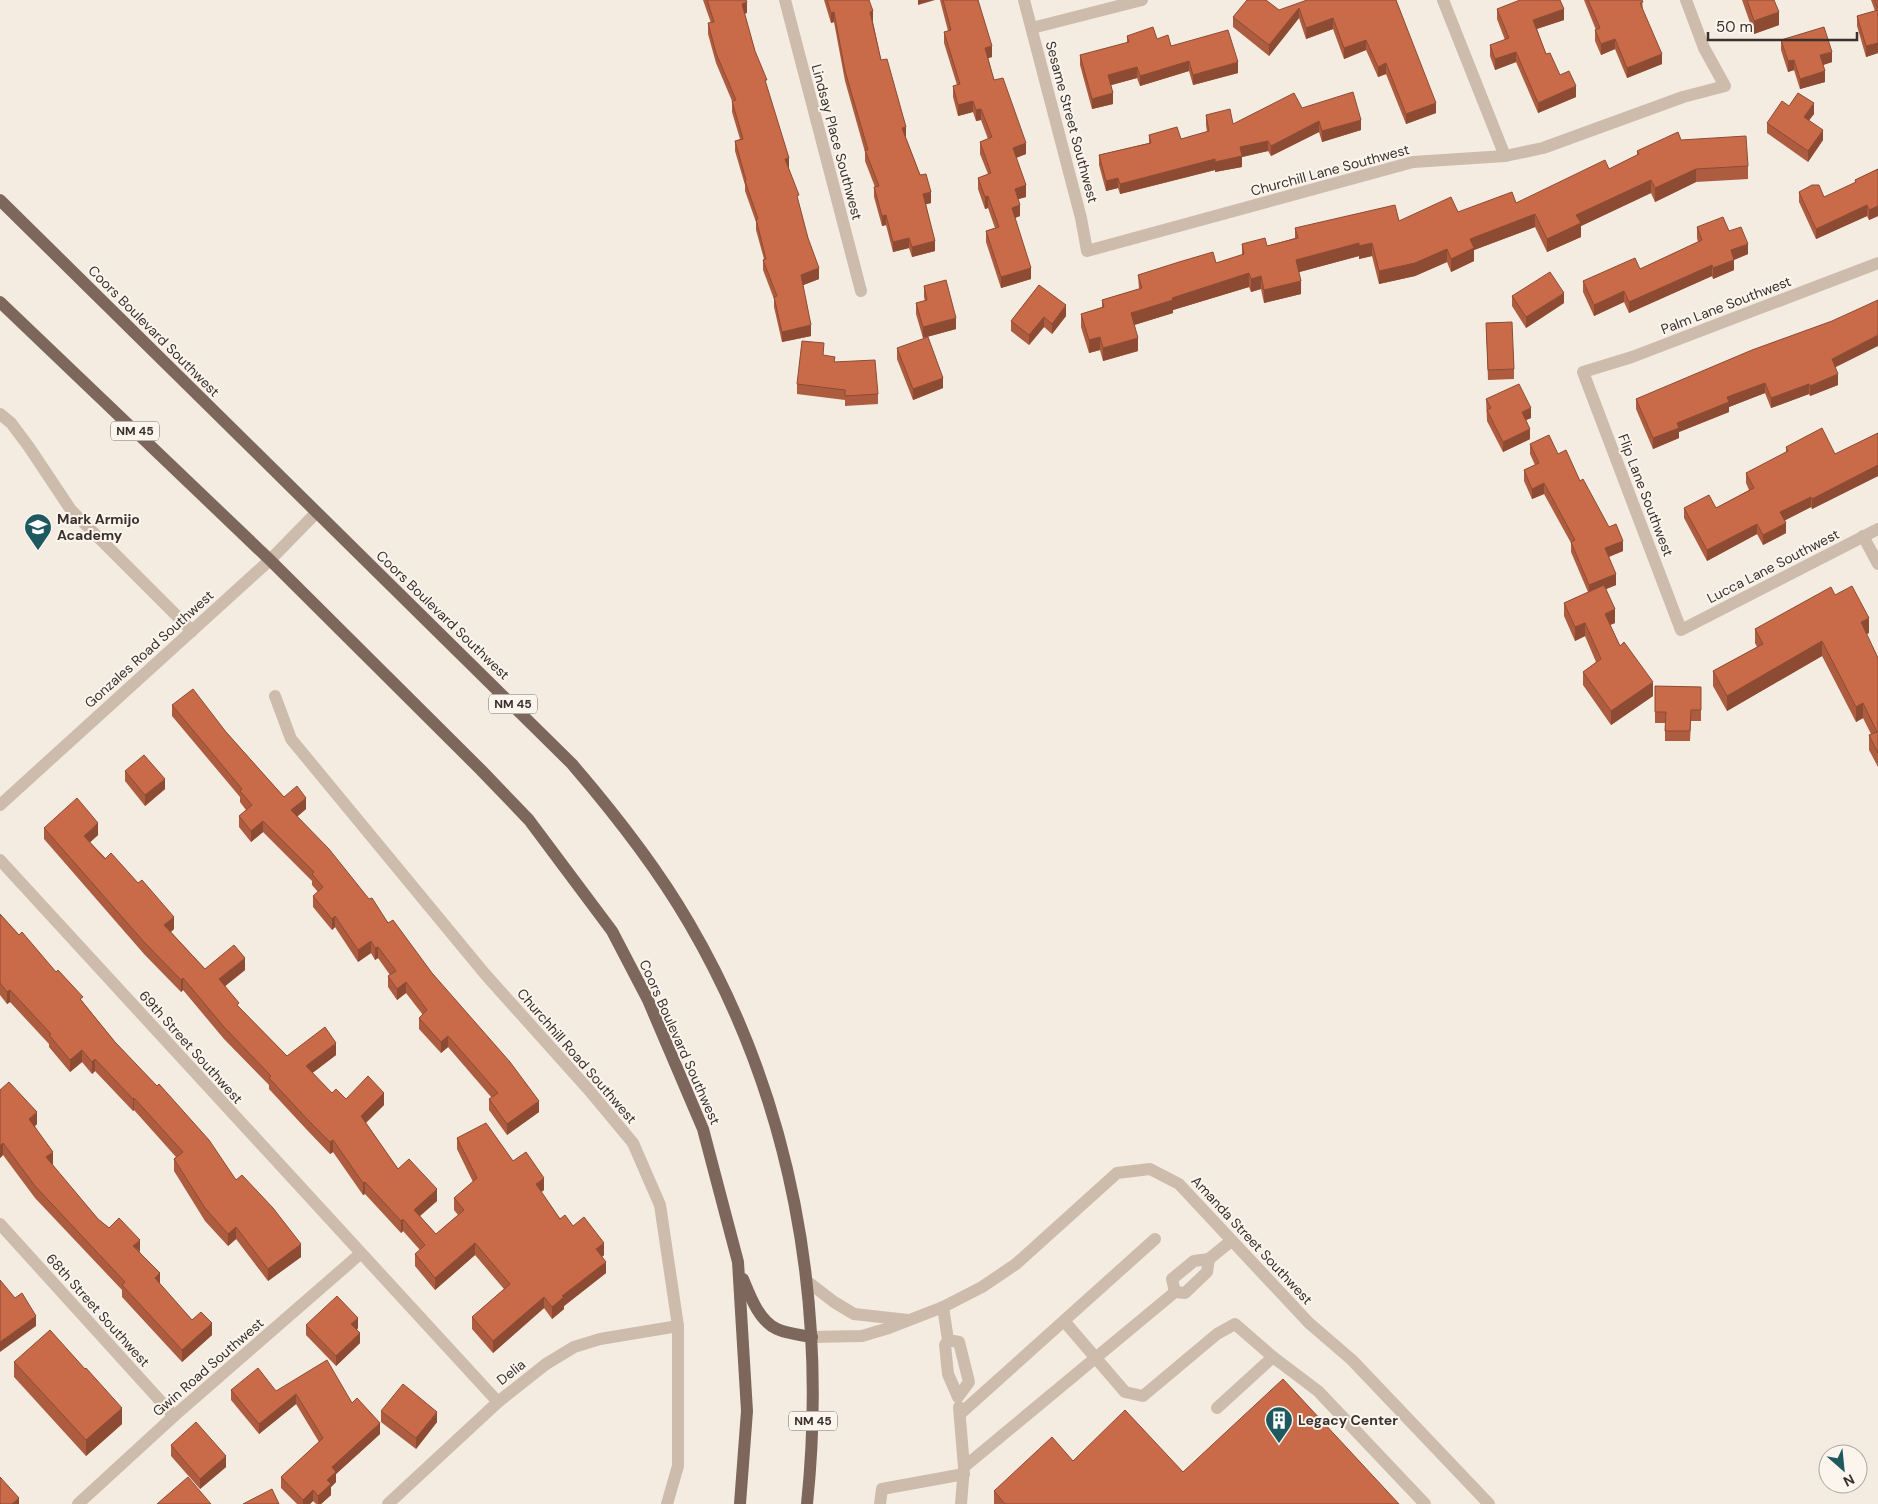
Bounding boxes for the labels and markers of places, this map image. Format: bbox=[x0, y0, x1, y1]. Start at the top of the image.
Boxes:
place label: Mark Armijo Academy bbox=[57, 510, 140, 544]
school or university icon: Mark Armijo Academy bbox=[23, 512, 53, 551]
building icon: Legacy Center bbox=[1264, 1405, 1294, 1444]
place label: Legacy Center bbox=[1298, 1411, 1398, 1429]

